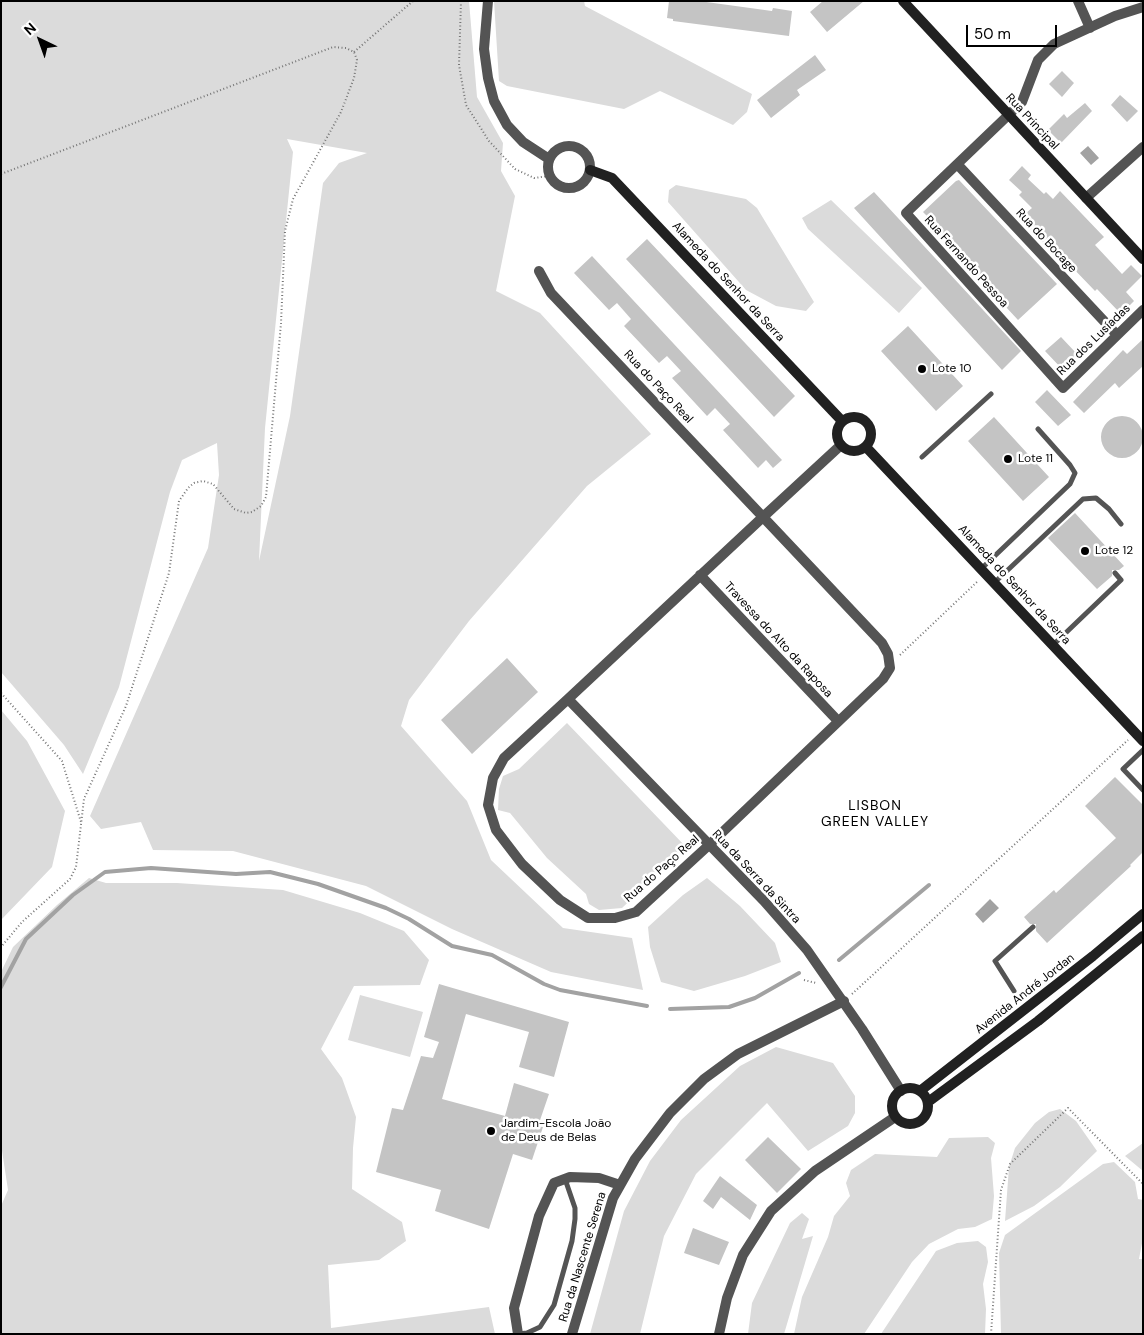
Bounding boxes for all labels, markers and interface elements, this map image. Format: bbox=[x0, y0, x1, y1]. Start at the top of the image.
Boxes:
north arrow bbox=[15, 15, 65, 65]
scale bar bbox=[969, 15, 1060, 47]
text: N bbox=[20, 19, 40, 39]
text: 50 m bbox=[974, 24, 1011, 44]
street label: Rua Principal bbox=[1002, 91, 1062, 153]
street label: Rua do Bocage bbox=[1013, 206, 1079, 276]
street label: Rua Fernando Pessoa bbox=[921, 213, 1011, 311]
street label: Alameda do Senhor da Serra bbox=[669, 219, 787, 345]
street label: Rua dos Lusíadas bbox=[1054, 301, 1134, 379]
street label: Rua do Paço Real bbox=[620, 347, 696, 427]
place label: Lote 10 bbox=[932, 362, 971, 376]
marker: Lote 10 bbox=[916, 363, 928, 375]
place label: Lote 11 bbox=[1018, 452, 1053, 466]
marker: Lote 11 bbox=[1002, 453, 1014, 465]
street label: Alameda do Senhor da Serra bbox=[955, 522, 1073, 648]
place label: Lote 12 bbox=[1095, 544, 1133, 558]
marker: Lote 12 bbox=[1079, 545, 1091, 557]
street label: Travessa do Alto da Raposa bbox=[721, 579, 835, 701]
district label: LISBON GREEN VALLEY bbox=[819, 798, 931, 830]
street label: Rua da Serra da Sintra bbox=[709, 827, 803, 927]
street label: Rua do Paço Real bbox=[622, 832, 702, 906]
street label: Avenida André Jordan bbox=[972, 951, 1078, 1037]
place label: Jardim-Escola João de Deus de Belas bbox=[501, 1117, 611, 1145]
marker: Jardim-Escola João de Deus de Belas bbox=[485, 1125, 497, 1137]
street label: Rua da Nascente Serena bbox=[556, 1190, 610, 1324]

